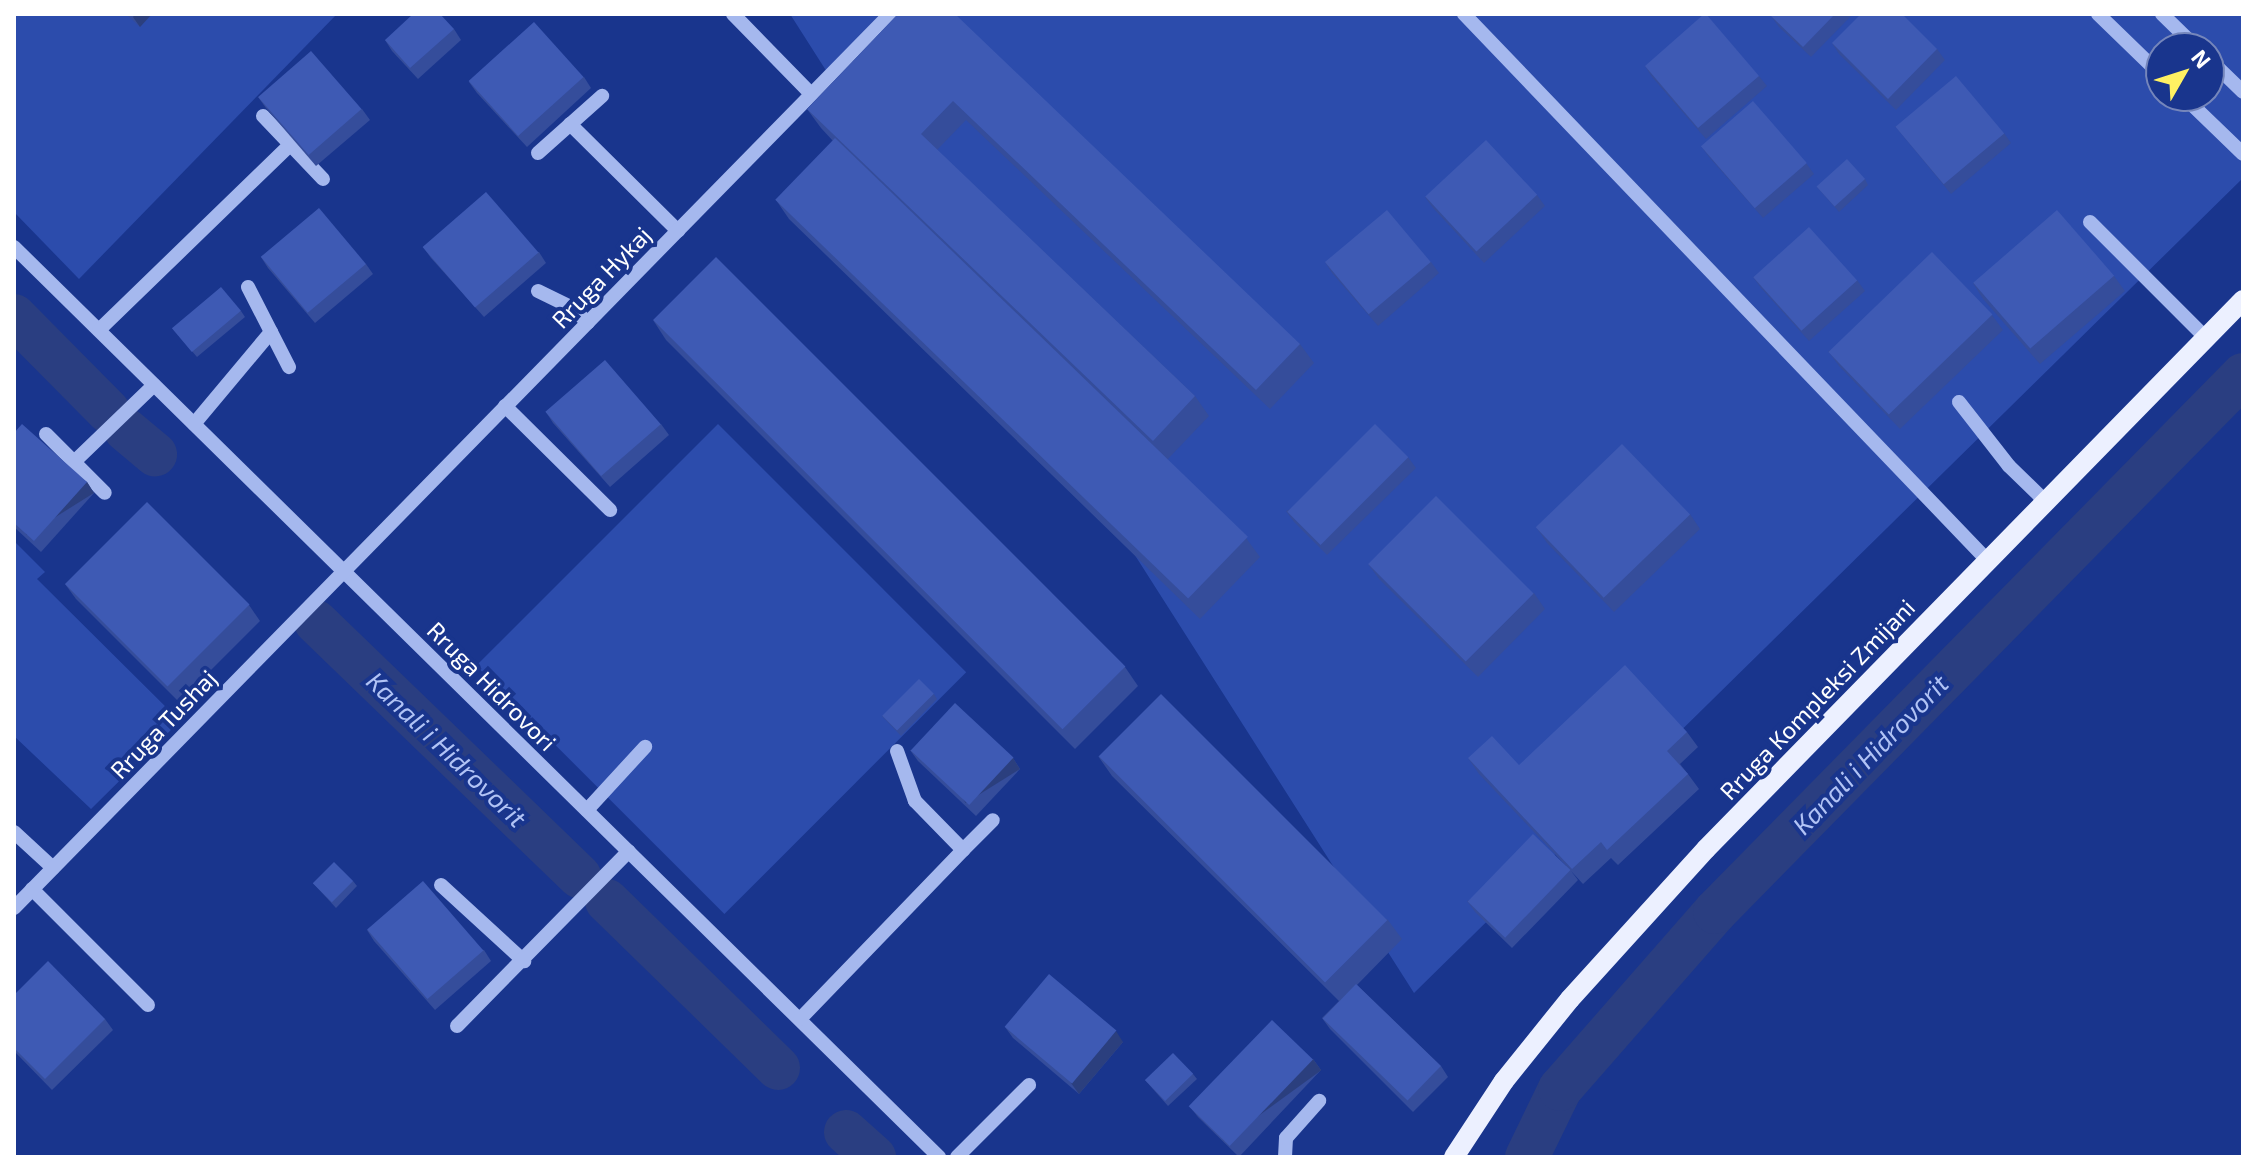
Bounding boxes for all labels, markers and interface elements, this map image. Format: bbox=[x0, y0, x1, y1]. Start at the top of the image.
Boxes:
north arrow bbox=[2145, 32, 2225, 112]
text: N bbox=[2187, 44, 2217, 73]
street label: Rruga Hykaj bbox=[545, 220, 657, 334]
street label: Rruga Kompleksi Zmijani bbox=[1714, 593, 1920, 805]
street label: Rruga Hidrovori bbox=[422, 616, 562, 756]
street label: Rruga Tushaj bbox=[104, 663, 222, 785]
water label: Kanali i Hidrovorit bbox=[361, 665, 533, 833]
water label: Kanali i Hidrovorit bbox=[1786, 668, 1954, 840]

